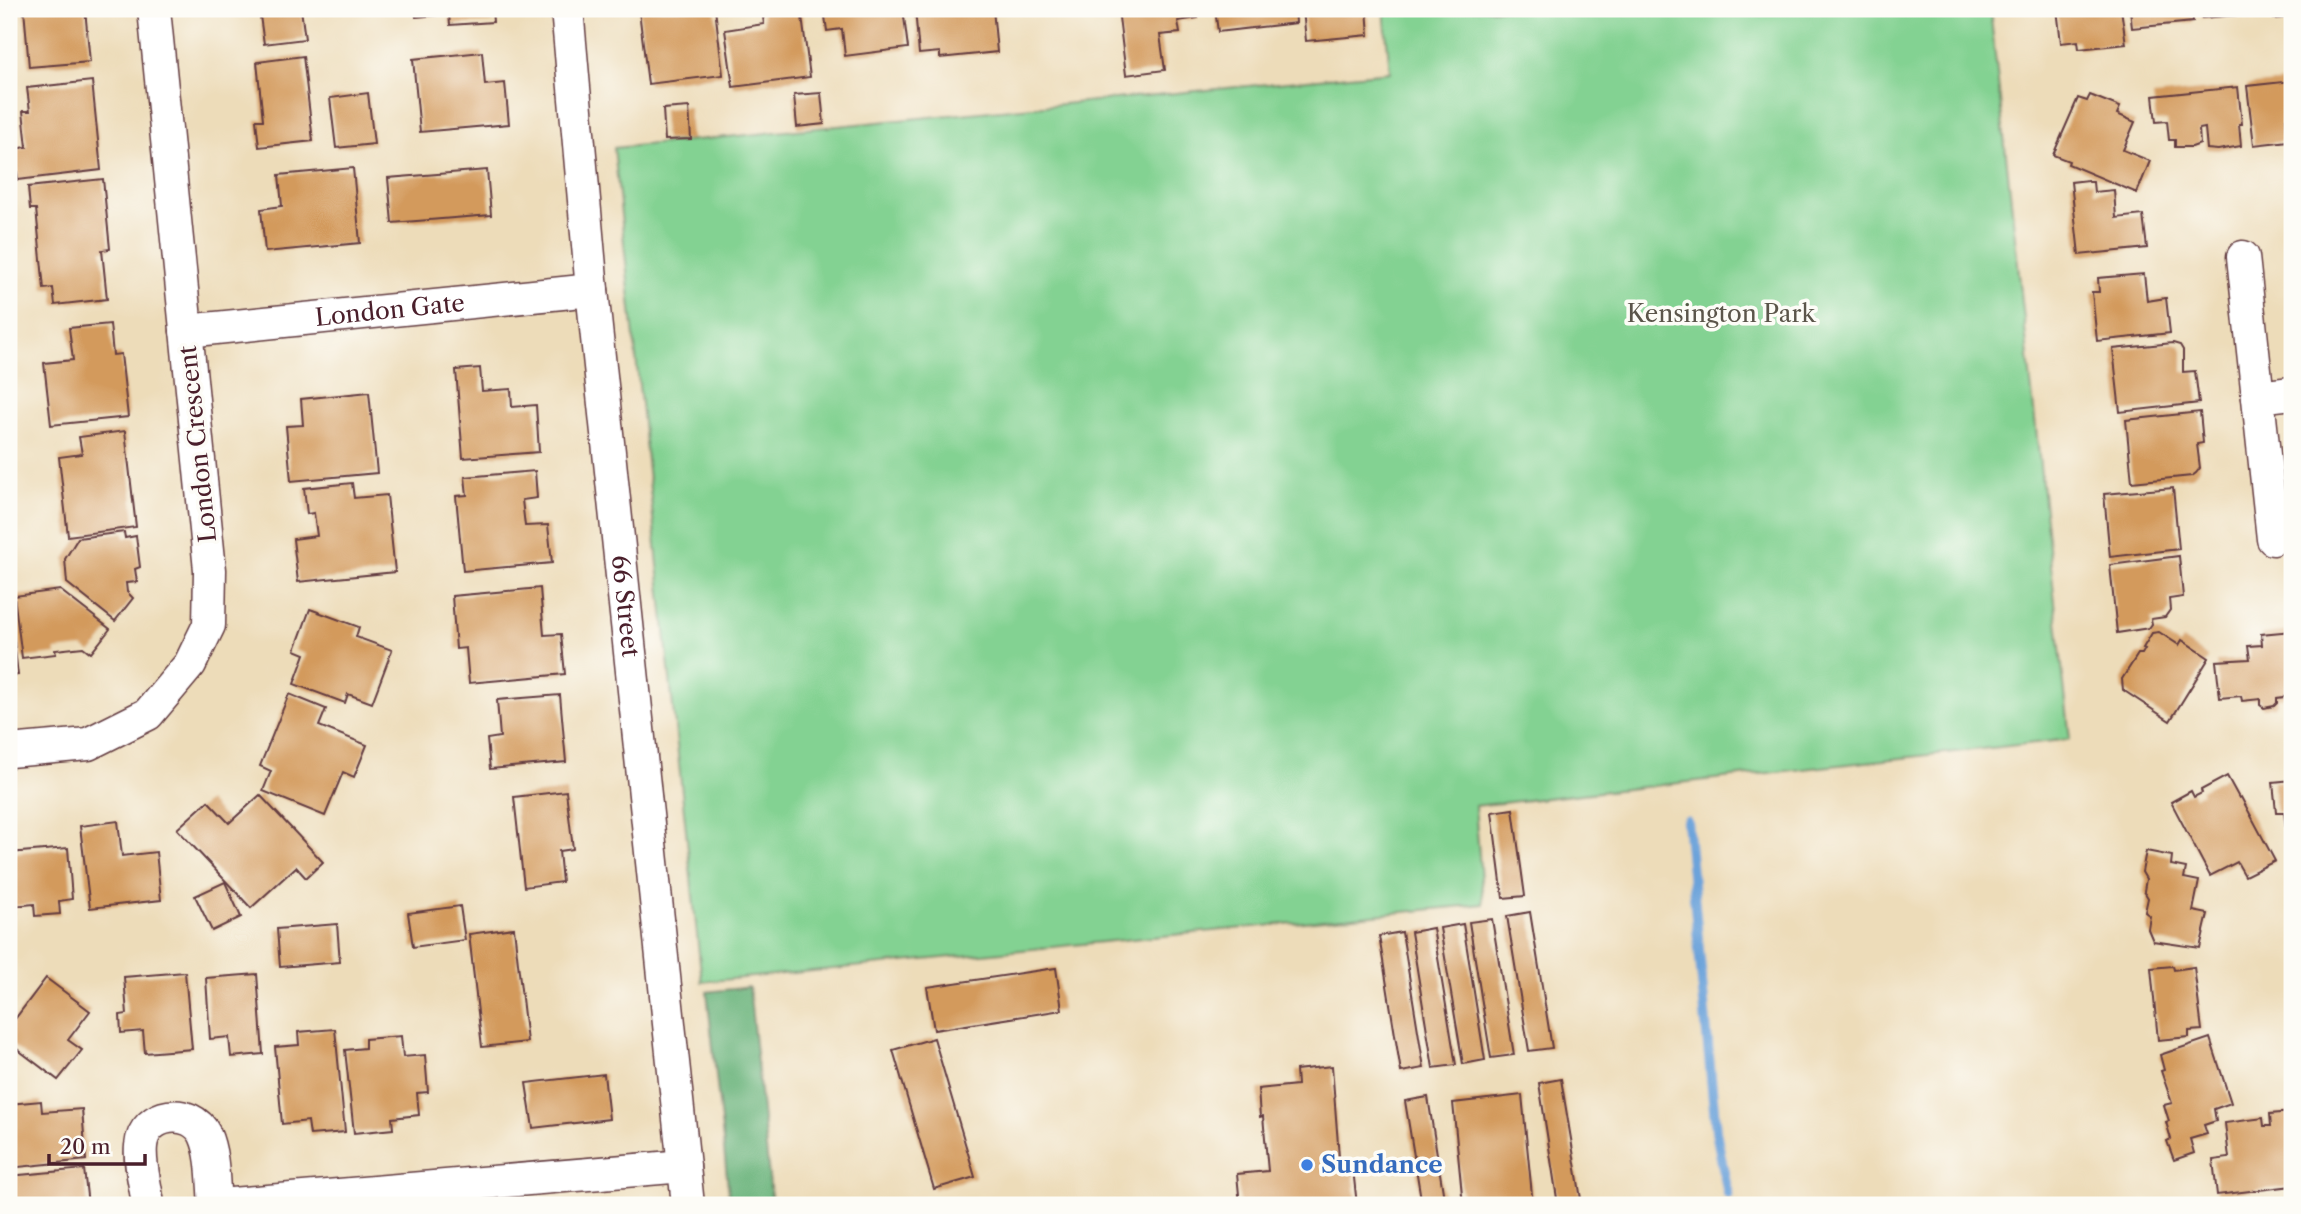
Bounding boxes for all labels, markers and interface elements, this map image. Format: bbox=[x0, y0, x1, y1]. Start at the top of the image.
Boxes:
street label: London Gate bbox=[314, 288, 466, 332]
park label: Kensington Park bbox=[1627, 299, 1816, 328]
street label: London Crescent bbox=[173, 344, 222, 544]
street label: 66 Street bbox=[606, 554, 645, 659]
scale bar bbox=[49, 1123, 145, 1167]
text: 20 m bbox=[60, 1134, 111, 1159]
place label: Sundance bbox=[1321, 1150, 1443, 1179]
marker: Sundance bbox=[1299, 1157, 1315, 1173]

